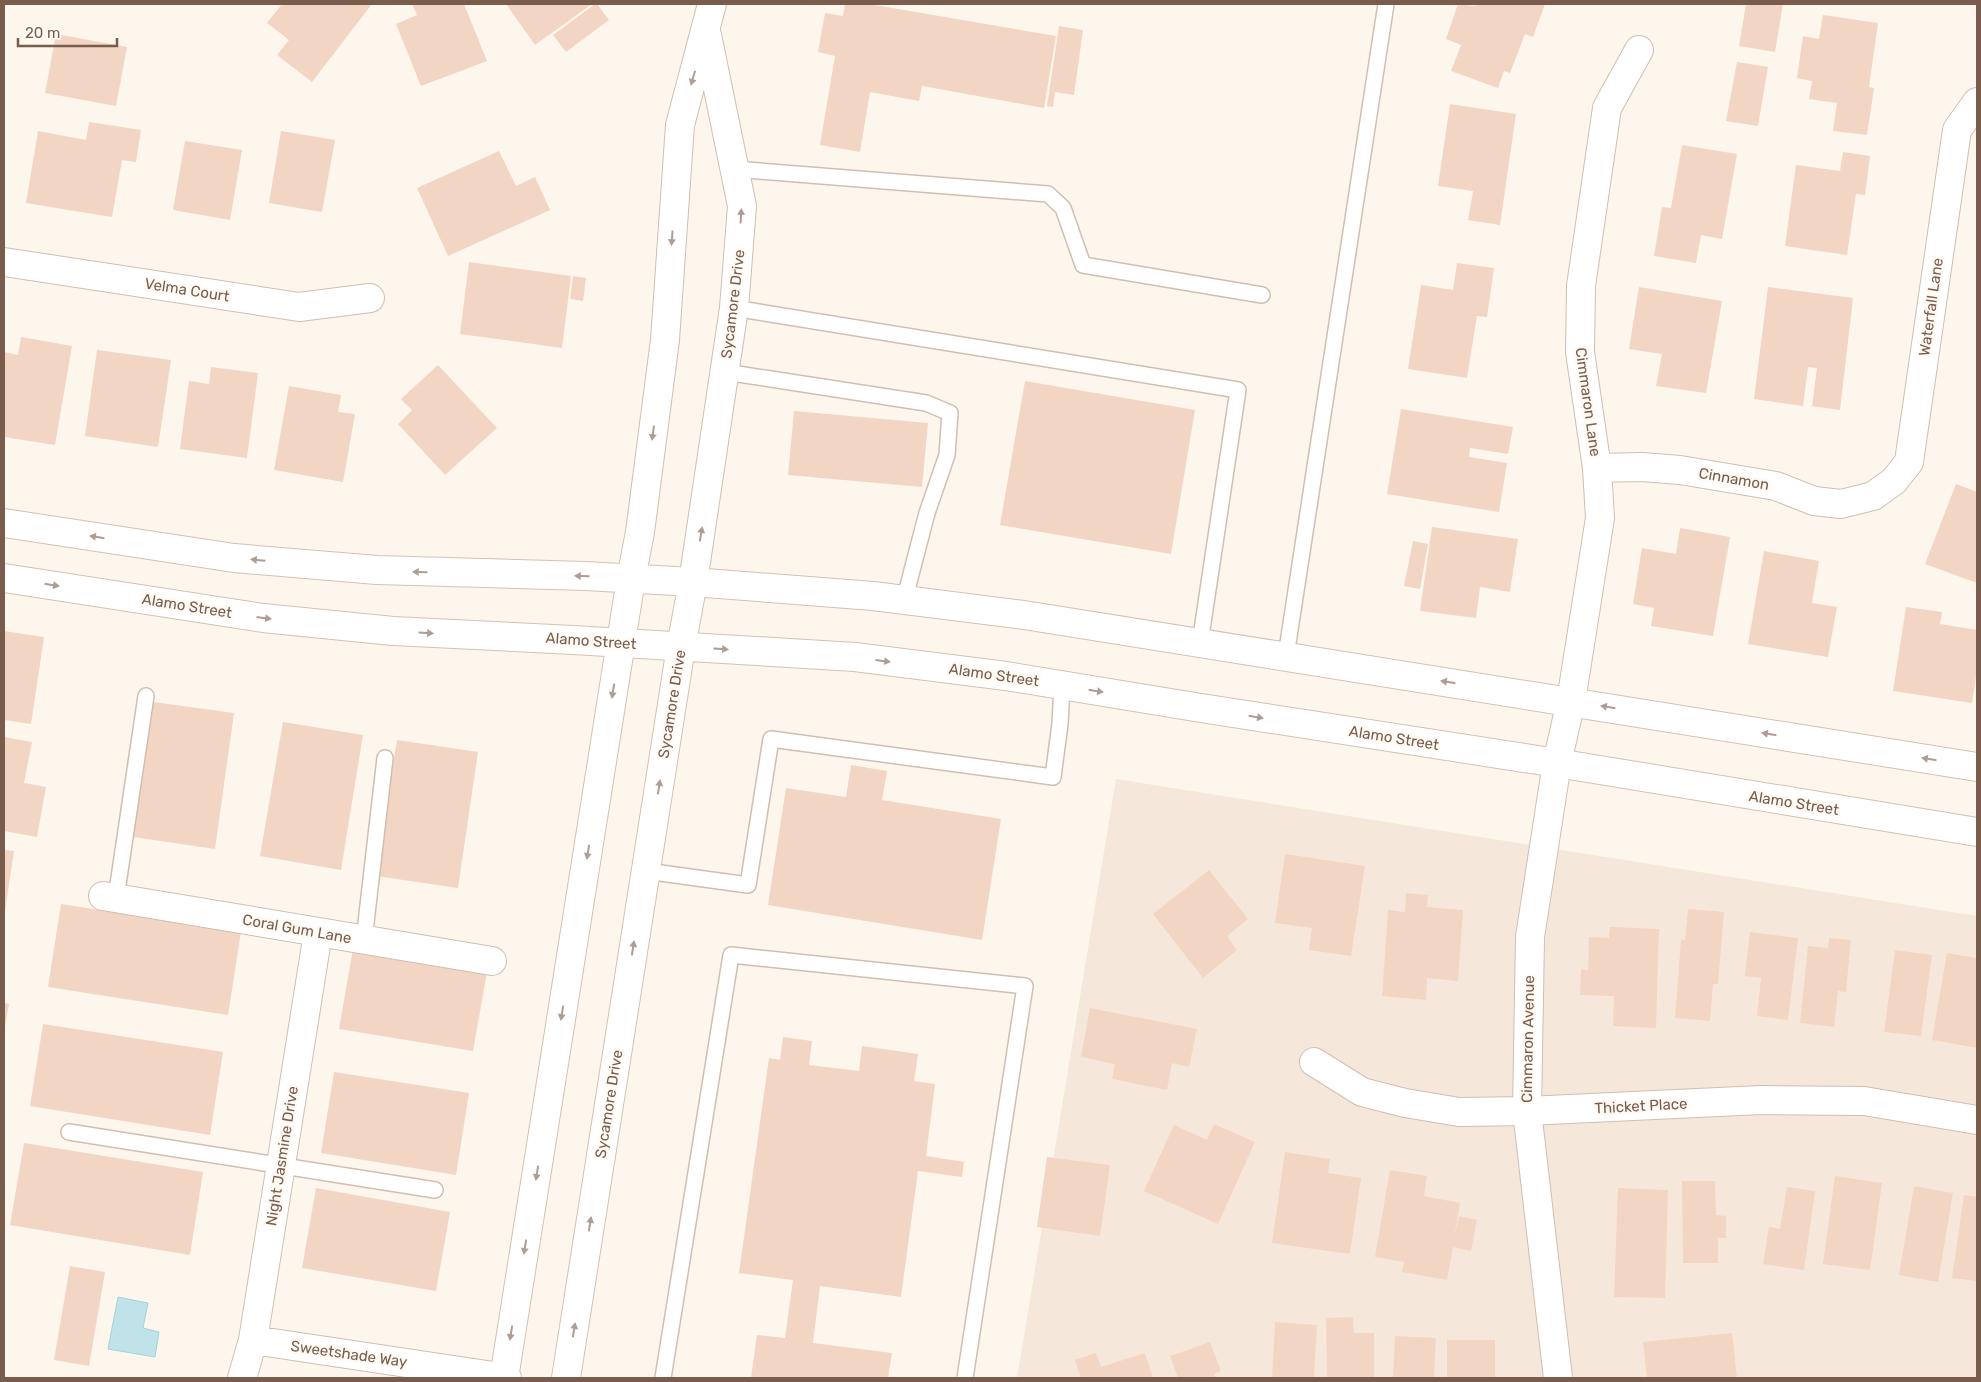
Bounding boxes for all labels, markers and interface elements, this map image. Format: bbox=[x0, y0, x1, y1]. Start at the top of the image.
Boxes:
scale bar bbox=[18, 15, 116, 47]
text: 20 m bbox=[25, 24, 60, 42]
one-way arrow bbox=[689, 70, 697, 85]
one-way arrow bbox=[738, 208, 746, 224]
one-way arrow bbox=[668, 230, 676, 246]
street label: Sycamore Drive bbox=[717, 249, 749, 359]
street label: Waterfall Lane bbox=[1915, 257, 1947, 357]
street label: Velma Court bbox=[143, 274, 231, 306]
street label: Cimmaron Lane bbox=[1571, 346, 1605, 458]
one-way arrow bbox=[649, 426, 657, 442]
street label: Cinnamon bbox=[1697, 464, 1771, 494]
one-way arrow bbox=[697, 525, 705, 541]
one-way arrow bbox=[88, 533, 104, 541]
one-way arrow bbox=[249, 556, 265, 564]
one-way arrow bbox=[411, 567, 427, 575]
one-way arrow bbox=[574, 572, 590, 580]
one-way arrow bbox=[44, 582, 60, 590]
street label: Alamo Street bbox=[141, 590, 233, 622]
one-way arrow bbox=[257, 614, 273, 622]
one-way arrow bbox=[418, 629, 434, 637]
street label: Alamo Street bbox=[545, 629, 637, 653]
one-way arrow bbox=[713, 646, 729, 654]
street label: Sycamore Drive bbox=[655, 648, 689, 760]
one-way arrow bbox=[876, 657, 892, 665]
street label: Alamo Street bbox=[948, 660, 1040, 690]
one-way arrow bbox=[1439, 678, 1455, 686]
one-way arrow bbox=[609, 684, 617, 700]
one-way arrow bbox=[1088, 687, 1104, 695]
one-way arrow bbox=[1600, 703, 1616, 711]
one-way arrow bbox=[1249, 713, 1265, 721]
street label: Alamo Street bbox=[1348, 722, 1440, 754]
one-way arrow bbox=[1760, 729, 1776, 737]
one-way arrow bbox=[1921, 755, 1937, 763]
one-way arrow bbox=[655, 779, 663, 795]
street label: Alamo Street bbox=[1748, 787, 1840, 819]
one-way arrow bbox=[583, 844, 591, 860]
street label: Coral Gum Lane bbox=[241, 911, 353, 947]
one-way arrow bbox=[630, 939, 638, 955]
street label: Cimmaron Avenue bbox=[1518, 975, 1538, 1103]
one-way arrow bbox=[558, 1005, 566, 1021]
street label: Sycamore Drive bbox=[592, 1048, 626, 1160]
street label: Night Jasmine Drive bbox=[262, 1085, 302, 1227]
street label: Thicket Place bbox=[1594, 1095, 1688, 1117]
one-way arrow bbox=[533, 1165, 541, 1181]
one-way arrow bbox=[586, 1215, 594, 1231]
one-way arrow bbox=[521, 1240, 529, 1256]
one-way arrow bbox=[570, 1322, 578, 1338]
one-way arrow bbox=[507, 1325, 515, 1341]
street label: Sweetshade Way bbox=[289, 1337, 409, 1371]

